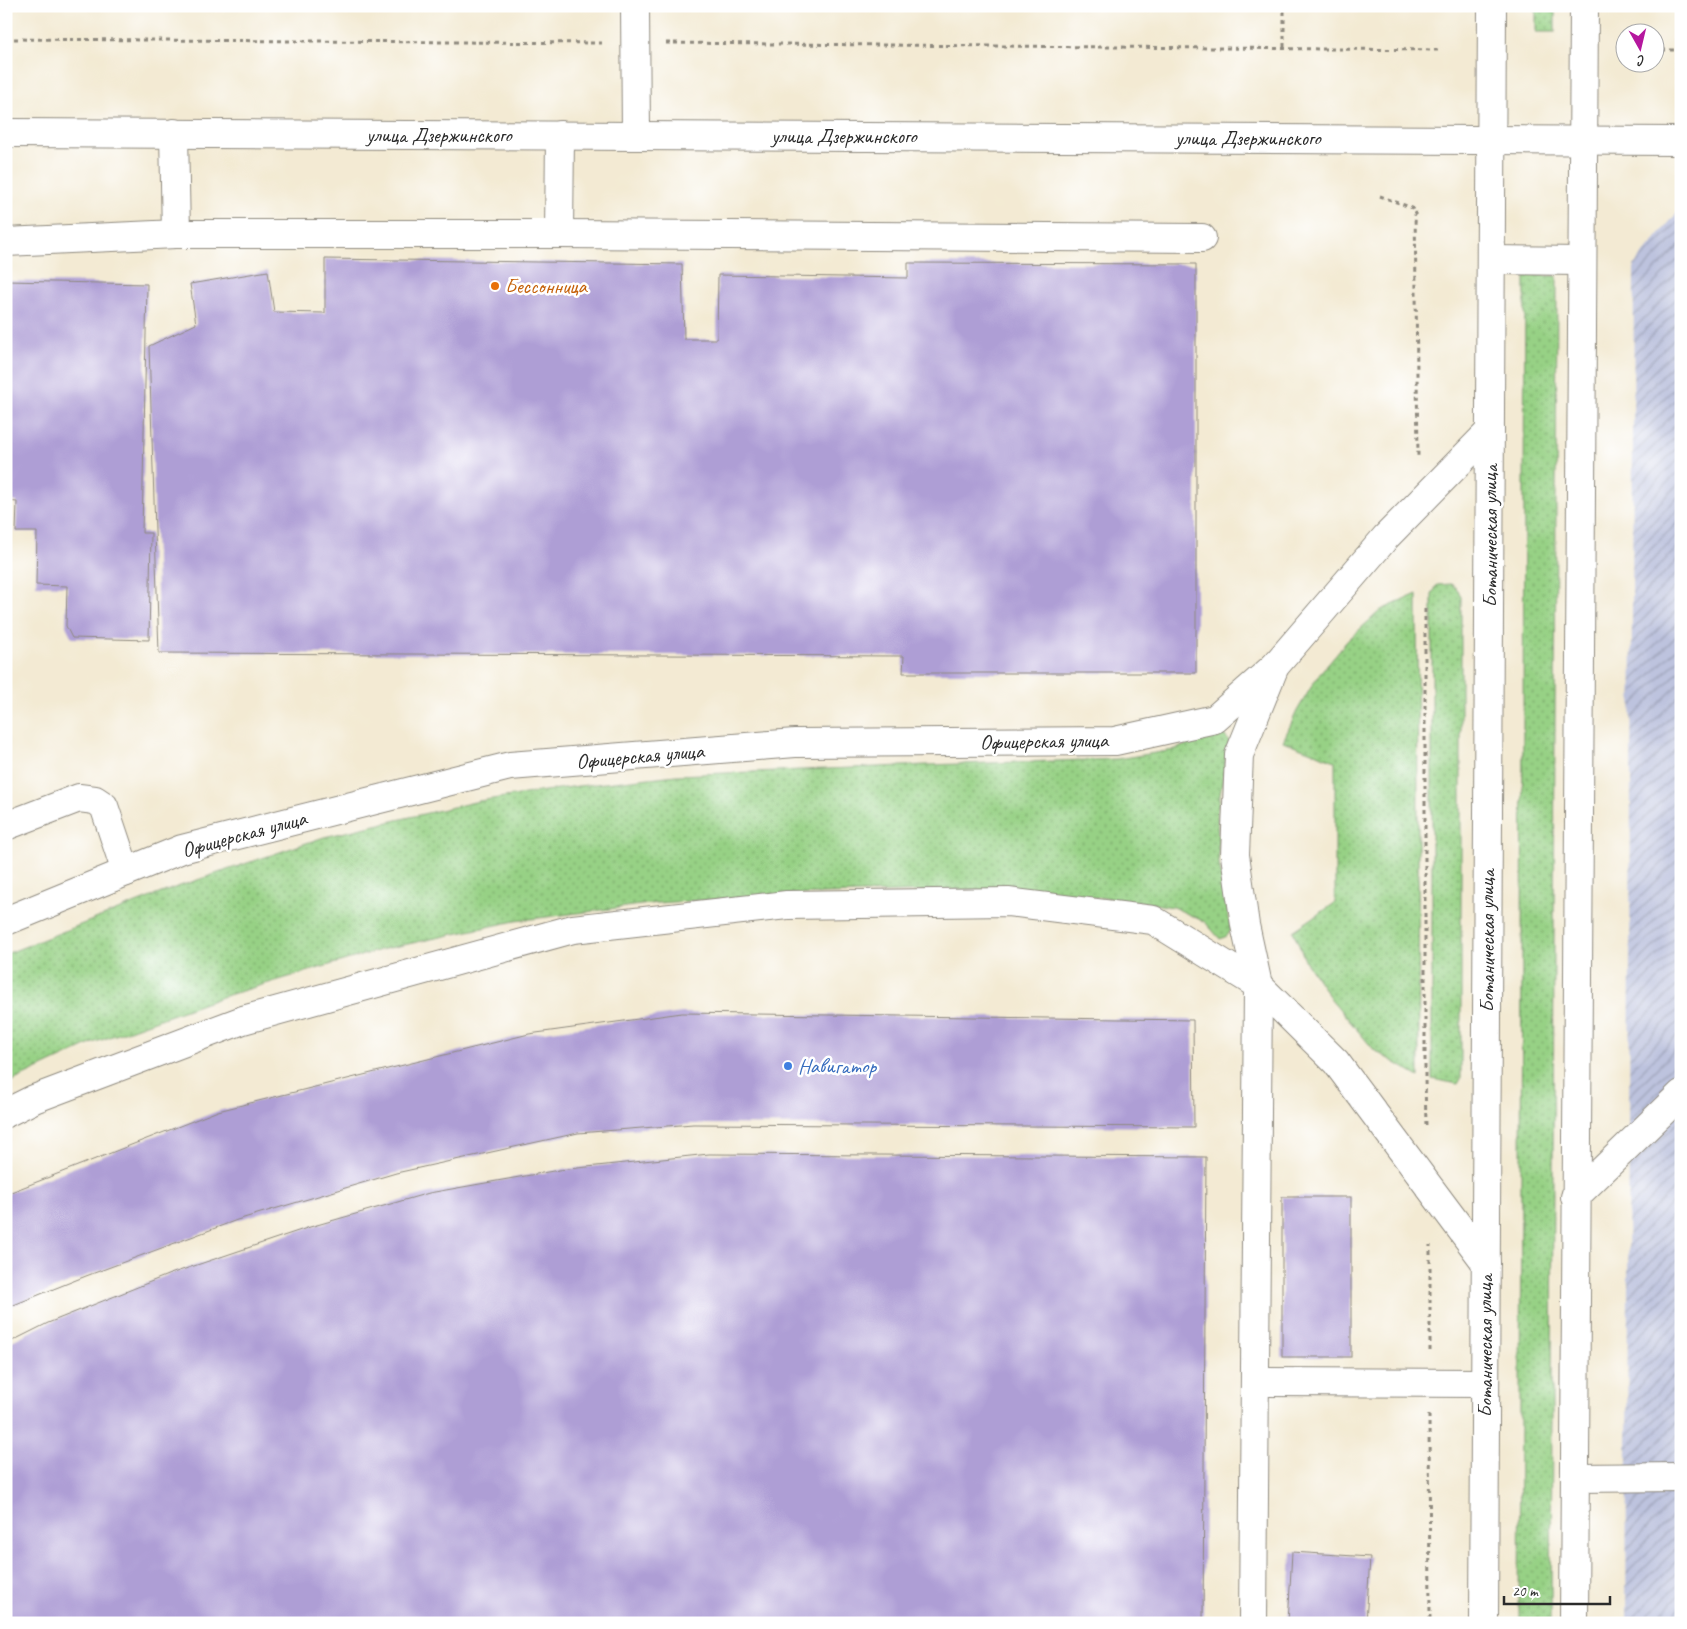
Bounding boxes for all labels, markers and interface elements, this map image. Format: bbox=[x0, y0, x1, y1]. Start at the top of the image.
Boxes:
north arrow bbox=[1614, 22, 1664, 72]
text: С bbox=[1635, 51, 1646, 70]
street label: улица Дзержинского bbox=[364, 122, 513, 148]
street label: улица Дзержинского bbox=[769, 123, 918, 149]
street label: улица Дзержинского bbox=[1173, 125, 1322, 151]
place label: Бессонница bbox=[505, 273, 589, 299]
marker: Бессонница bbox=[489, 280, 501, 292]
street label: Ботаническая улица bbox=[1477, 462, 1503, 607]
street label: Офицерская улица bbox=[980, 727, 1110, 755]
street label: Офицерская улица bbox=[575, 737, 707, 775]
street label: Офицерская улица bbox=[179, 804, 311, 863]
street label: Ботаническая улица bbox=[1474, 867, 1500, 1012]
place label: Навигатор bbox=[798, 1053, 877, 1079]
marker: Навигатор bbox=[782, 1060, 794, 1072]
street label: Ботаническая улица bbox=[1472, 1272, 1498, 1417]
scale bar bbox=[1504, 1574, 1611, 1606]
text: 20 m bbox=[1512, 1582, 1539, 1601]

